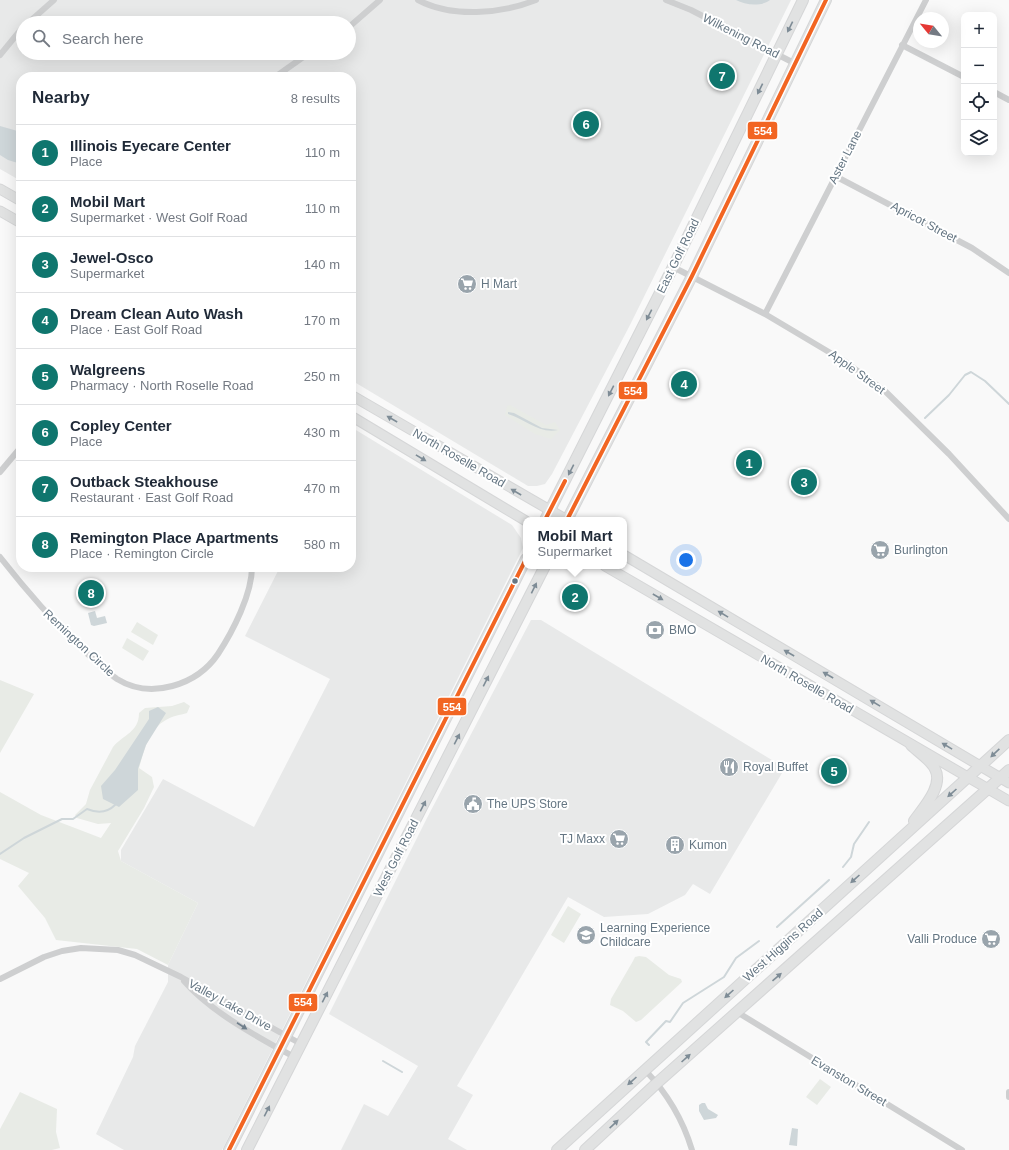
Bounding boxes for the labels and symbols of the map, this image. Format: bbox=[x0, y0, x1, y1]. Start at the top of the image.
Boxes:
street label: Wilkening Road bbox=[700, 11, 782, 61]
north arrow bbox=[913, 12, 949, 48]
one-way arrow bbox=[787, 21, 793, 33]
pin: 7 bbox=[709, 61, 735, 91]
one-way arrow bbox=[757, 84, 763, 95]
pin: 6 bbox=[573, 109, 599, 139]
line badge: 554 bbox=[747, 121, 778, 140]
text: 554 bbox=[754, 125, 773, 137]
street label: Aster Lane bbox=[826, 128, 865, 186]
street label: Apricot Street bbox=[889, 199, 960, 246]
street label: East Golf Road bbox=[654, 216, 702, 296]
supermarket icon: H Mart bbox=[456, 273, 478, 295]
place label: H Mart bbox=[481, 277, 518, 291]
one-way arrow bbox=[646, 309, 652, 320]
street label: Apple Street bbox=[826, 347, 888, 397]
pin: 4 bbox=[671, 369, 697, 399]
line badge: 554 bbox=[618, 381, 648, 400]
one-way arrow bbox=[608, 385, 614, 396]
text: 554 bbox=[624, 385, 643, 397]
one-way arrow bbox=[386, 415, 398, 422]
street label: North Roselle Road bbox=[410, 426, 508, 490]
pin: 1 bbox=[736, 448, 762, 478]
one-way arrow bbox=[415, 454, 427, 461]
one-way arrow bbox=[568, 464, 574, 476]
pin: 3 bbox=[791, 467, 817, 497]
one-way arrow bbox=[510, 488, 522, 495]
supermarket icon: Burlington bbox=[869, 539, 891, 561]
place label: Burlington bbox=[894, 543, 948, 557]
your location bbox=[676, 550, 696, 570]
unlabelled marker bbox=[510, 576, 520, 586]
pin: 8 bbox=[78, 578, 104, 608]
pin: 2 bbox=[562, 582, 588, 612]
one-way arrow bbox=[531, 583, 537, 594]
one-way arrow bbox=[652, 593, 664, 600]
street label: Remington Circle bbox=[41, 606, 118, 680]
one-way arrow bbox=[717, 610, 729, 617]
bank icon: BMO bbox=[644, 619, 666, 641]
place label: BMO bbox=[669, 623, 696, 637]
one-way arrow bbox=[783, 649, 795, 656]
street label: North Roselle Road bbox=[758, 652, 856, 716]
one-way arrow bbox=[822, 672, 834, 679]
one-way arrow bbox=[483, 676, 489, 687]
line badge: 554 bbox=[437, 697, 467, 716]
one-way arrow bbox=[869, 700, 881, 707]
text: 554 bbox=[443, 701, 462, 713]
one-way arrow bbox=[454, 733, 460, 744]
one-way arrow bbox=[941, 743, 953, 750]
one-way arrow bbox=[990, 748, 1000, 758]
restaurant icon: Royal Buffet bbox=[718, 756, 740, 778]
pin: 5 bbox=[821, 756, 847, 786]
place label: Royal Buffet bbox=[743, 760, 809, 774]
one-way arrow bbox=[947, 788, 957, 797]
public building icon: The UPS Store bbox=[462, 793, 484, 815]
place label: The UPS Store bbox=[487, 797, 568, 811]
one-way arrow bbox=[420, 801, 426, 812]
street label: West Golf Road bbox=[371, 817, 421, 899]
supermarket icon: TJ Maxx bbox=[608, 828, 630, 850]
place label: TJ Maxx bbox=[560, 832, 605, 846]
building icon: Kumon bbox=[664, 834, 686, 856]
place label: Kumon bbox=[689, 838, 727, 852]
one-way arrow bbox=[850, 875, 860, 884]
street label: West Higgins Road bbox=[740, 906, 826, 984]
place label: Learning Experience Childcare bbox=[600, 921, 710, 949]
school or university icon: Learning Experience Childcare bbox=[575, 924, 597, 946]
supermarket icon: Valli Produce bbox=[980, 928, 1002, 950]
place label: Valli Produce bbox=[907, 932, 977, 946]
one-way arrow bbox=[772, 973, 782, 982]
street label: Valley Lake Drive bbox=[186, 976, 274, 1034]
one-way arrow bbox=[724, 989, 734, 998]
one-way arrow bbox=[322, 991, 329, 1003]
line badge: 554 bbox=[288, 993, 318, 1012]
text: 554 bbox=[294, 996, 313, 1008]
one-way arrow bbox=[237, 1022, 247, 1030]
one-way arrow bbox=[681, 1053, 691, 1063]
street label: Evanston Street bbox=[809, 1053, 890, 1109]
one-way arrow bbox=[628, 1076, 637, 1085]
one-way arrow bbox=[264, 1105, 270, 1117]
one-way arrow bbox=[609, 1119, 619, 1128]

